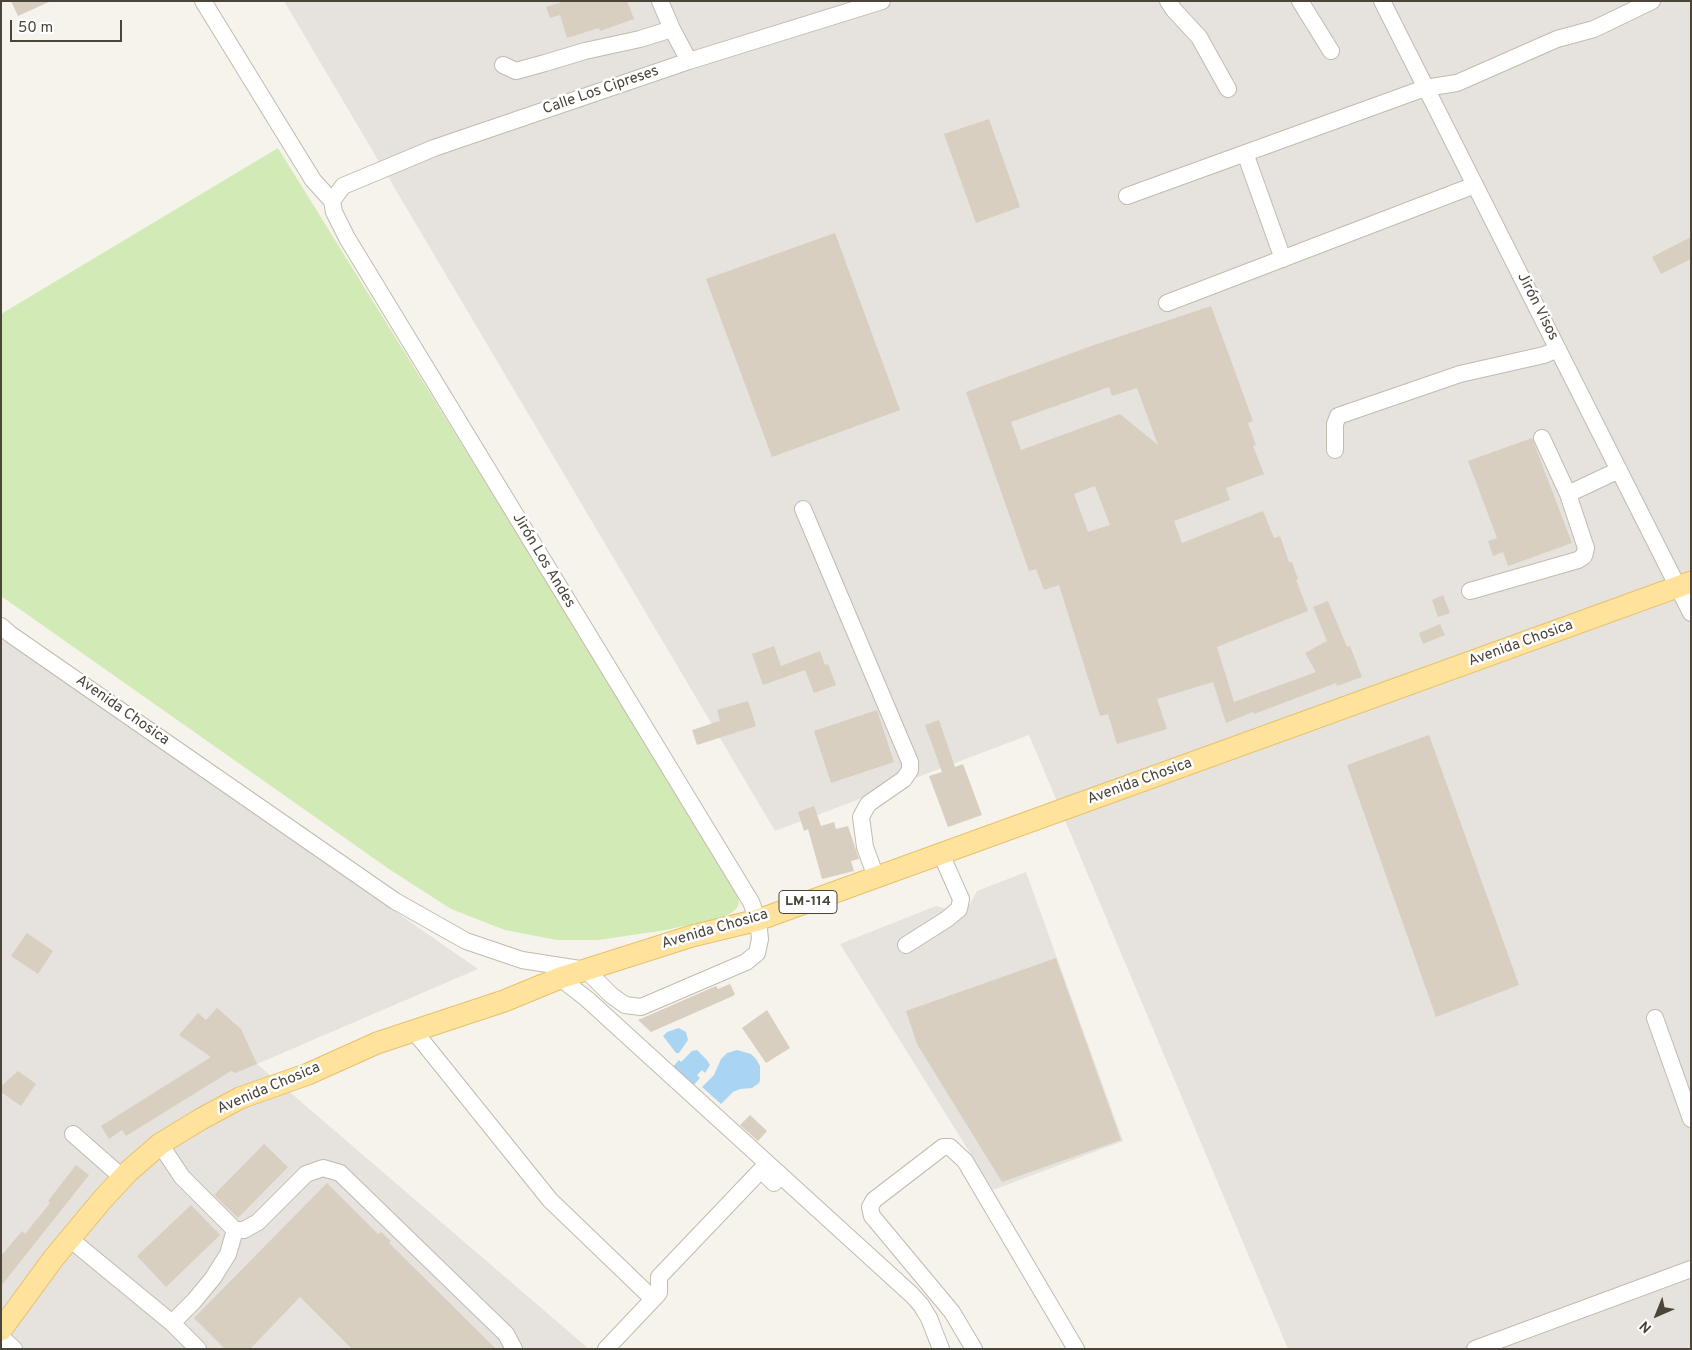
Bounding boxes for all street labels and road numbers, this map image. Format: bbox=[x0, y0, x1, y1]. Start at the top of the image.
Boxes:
street label: Calle Los Cipreses bbox=[541, 63, 661, 119]
street label: Jirón Visos bbox=[1512, 270, 1562, 344]
street label: Jirón Los Andes bbox=[508, 510, 578, 612]
street label: Avenida Chosica bbox=[1466, 617, 1576, 671]
street label: Avenida Chosica bbox=[72, 672, 172, 750]
street label: Avenida Chosica bbox=[1085, 755, 1195, 809]
road number: LM-114 bbox=[779, 890, 837, 914]
street label: Avenida Chosica bbox=[660, 906, 770, 954]
street label: Avenida Chosica bbox=[215, 1059, 323, 1119]

